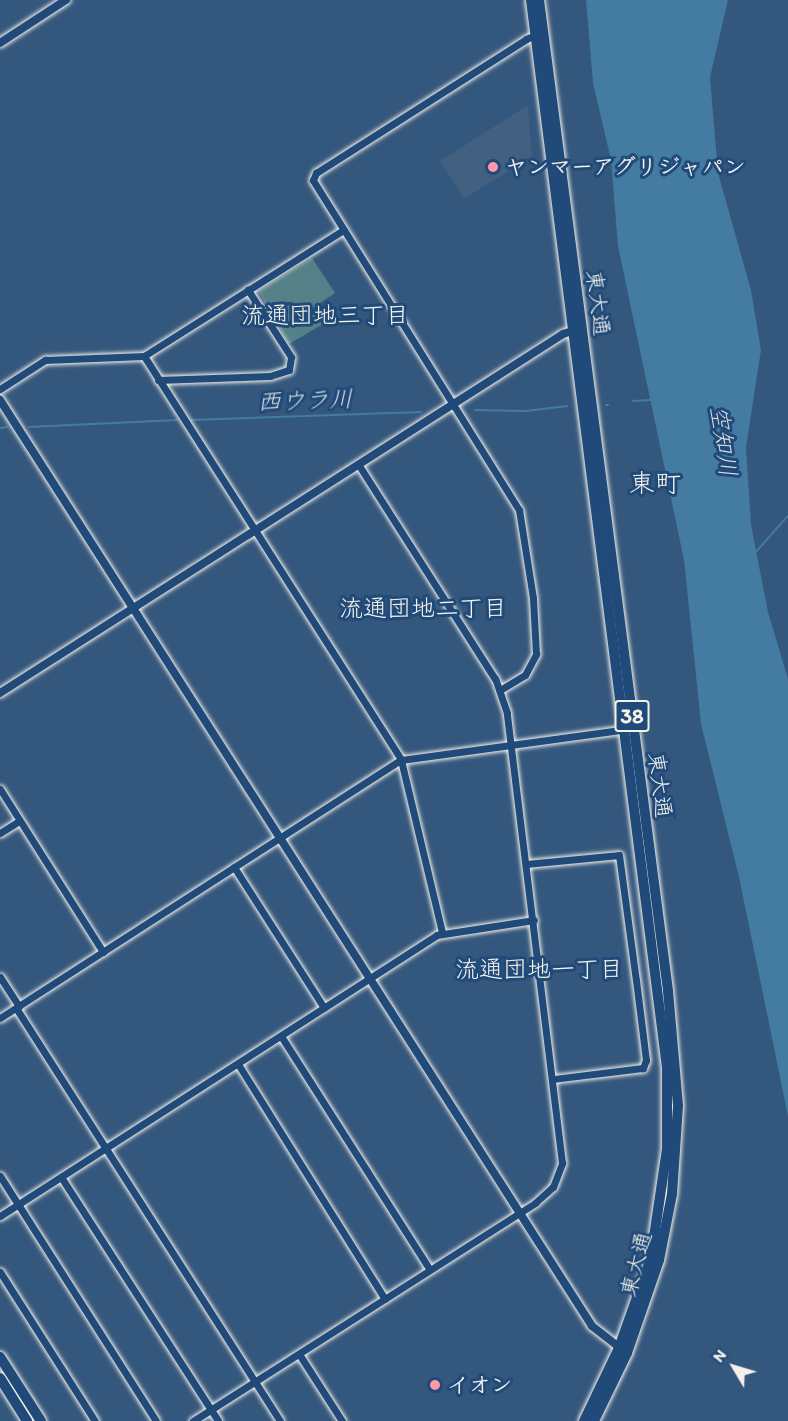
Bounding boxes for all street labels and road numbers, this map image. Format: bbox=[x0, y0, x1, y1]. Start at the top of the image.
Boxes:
street label: 東大通 bbox=[581, 269, 615, 337]
road number: 38 bbox=[614, 698, 650, 734]
street label: 東大通 bbox=[643, 751, 677, 819]
street label: 東大通 bbox=[615, 1229, 657, 1299]

